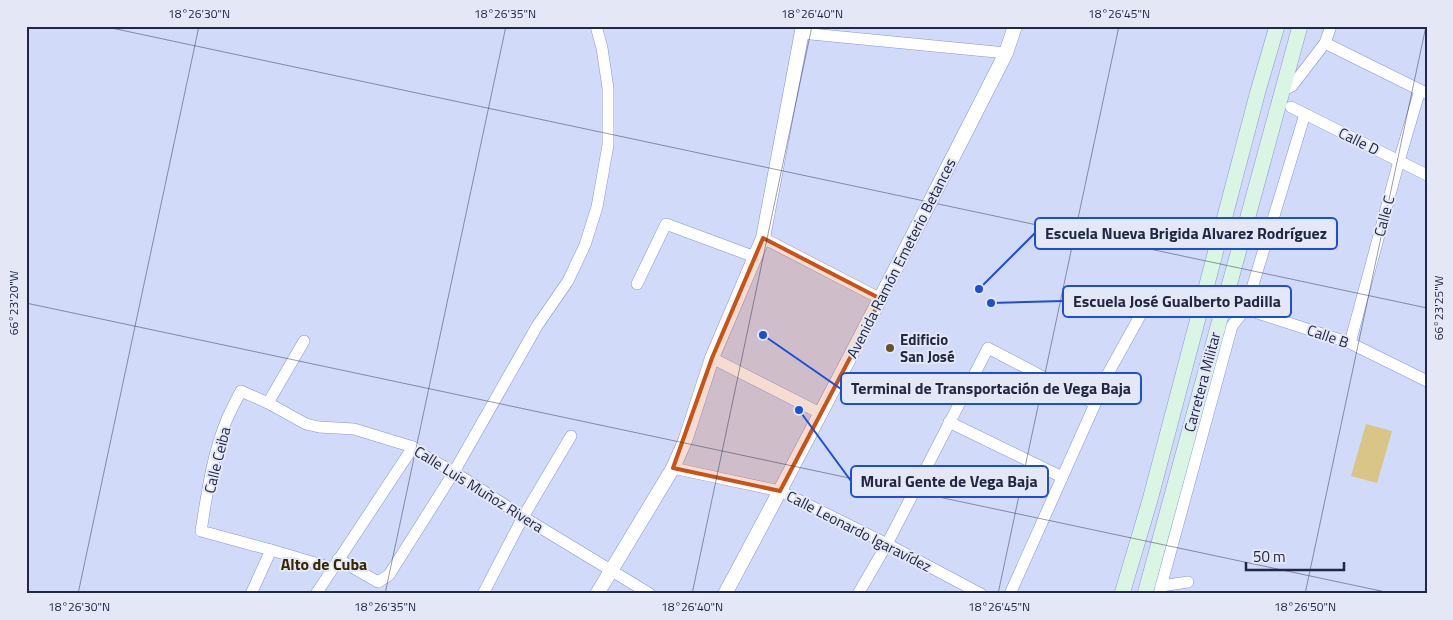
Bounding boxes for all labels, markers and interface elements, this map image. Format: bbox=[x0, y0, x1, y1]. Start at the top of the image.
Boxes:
text: 18°26'30"N bbox=[168, 4, 230, 23]
text: 18°26'35"N bbox=[474, 4, 536, 23]
text: 18°26'40"N bbox=[781, 4, 843, 23]
text: 18°26'45"N bbox=[1088, 4, 1150, 23]
street label: Calle D bbox=[1335, 121, 1383, 161]
street label: Avenida Ramón Emeterio Betances bbox=[840, 154, 962, 362]
street label: Calle C bbox=[1368, 193, 1400, 239]
callout: Escuela Nueva Brigida Alvarez Rodríguez bbox=[1035, 218, 1337, 249]
text: Escuela Nueva Brigida Alvarez Rodríguez bbox=[1045, 221, 1327, 245]
text: 66°23'20"W bbox=[4, 270, 23, 335]
text: 66°23'25"W bbox=[1429, 275, 1448, 340]
callout: Escuela José Gualberto Padilla bbox=[1063, 286, 1291, 317]
text: Escuela José Gualberto Padilla bbox=[1073, 289, 1281, 313]
street label: Calle B bbox=[1304, 318, 1352, 354]
place label: Edificio San José bbox=[900, 328, 955, 368]
street label: Carretera Militar bbox=[1178, 329, 1226, 435]
marker: Edificio San José bbox=[884, 342, 896, 354]
callout: Terminal de Transportación de Vega Baja bbox=[841, 373, 1141, 404]
text: Terminal de Transportación de Vega Baja bbox=[851, 376, 1131, 400]
street label: Calle Ceiba bbox=[198, 424, 236, 496]
street label: Calle Luis Muñoz Rivera bbox=[410, 440, 549, 538]
callout: Mural Gente de Vega Baja bbox=[851, 466, 1048, 497]
text: Mural Gente de Vega Baja bbox=[860, 469, 1038, 493]
street label: Calle Leonardo Igaravídez bbox=[782, 484, 936, 578]
scale bar bbox=[1246, 540, 1343, 572]
text: 50 m bbox=[1253, 545, 1286, 568]
district label: Alto de Cuba bbox=[281, 552, 367, 576]
text: 18°26'30"N bbox=[48, 597, 110, 616]
text: 18°26'35"N bbox=[354, 597, 416, 616]
text: 18°26'40"N bbox=[661, 597, 723, 616]
text: 18°26'45"N bbox=[968, 597, 1030, 616]
text: 18°26'50"N bbox=[1274, 597, 1336, 616]

